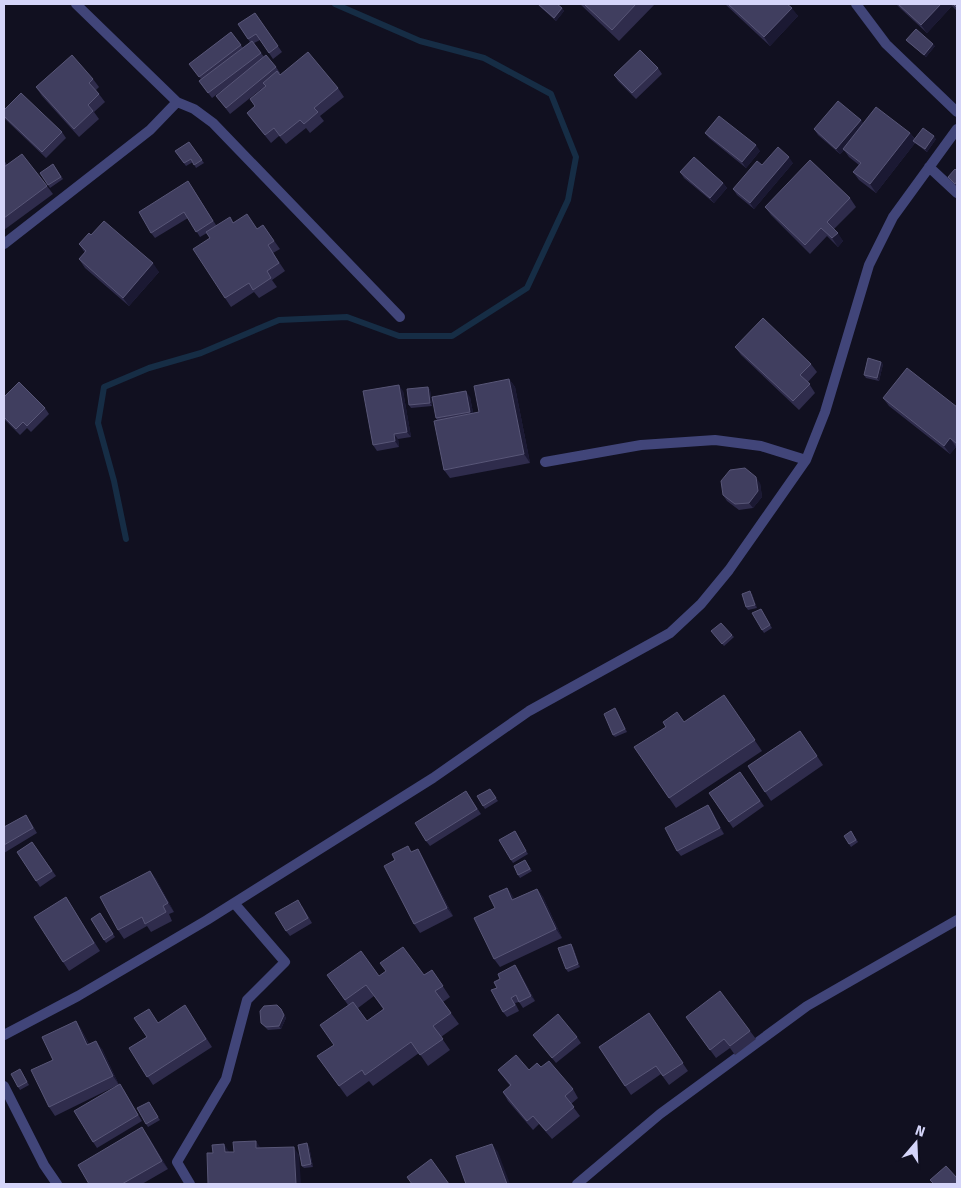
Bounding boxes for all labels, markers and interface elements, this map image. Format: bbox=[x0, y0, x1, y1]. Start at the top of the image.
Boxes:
north arrow bbox=[891, 1118, 941, 1168]
text: N bbox=[913, 1122, 927, 1141]

